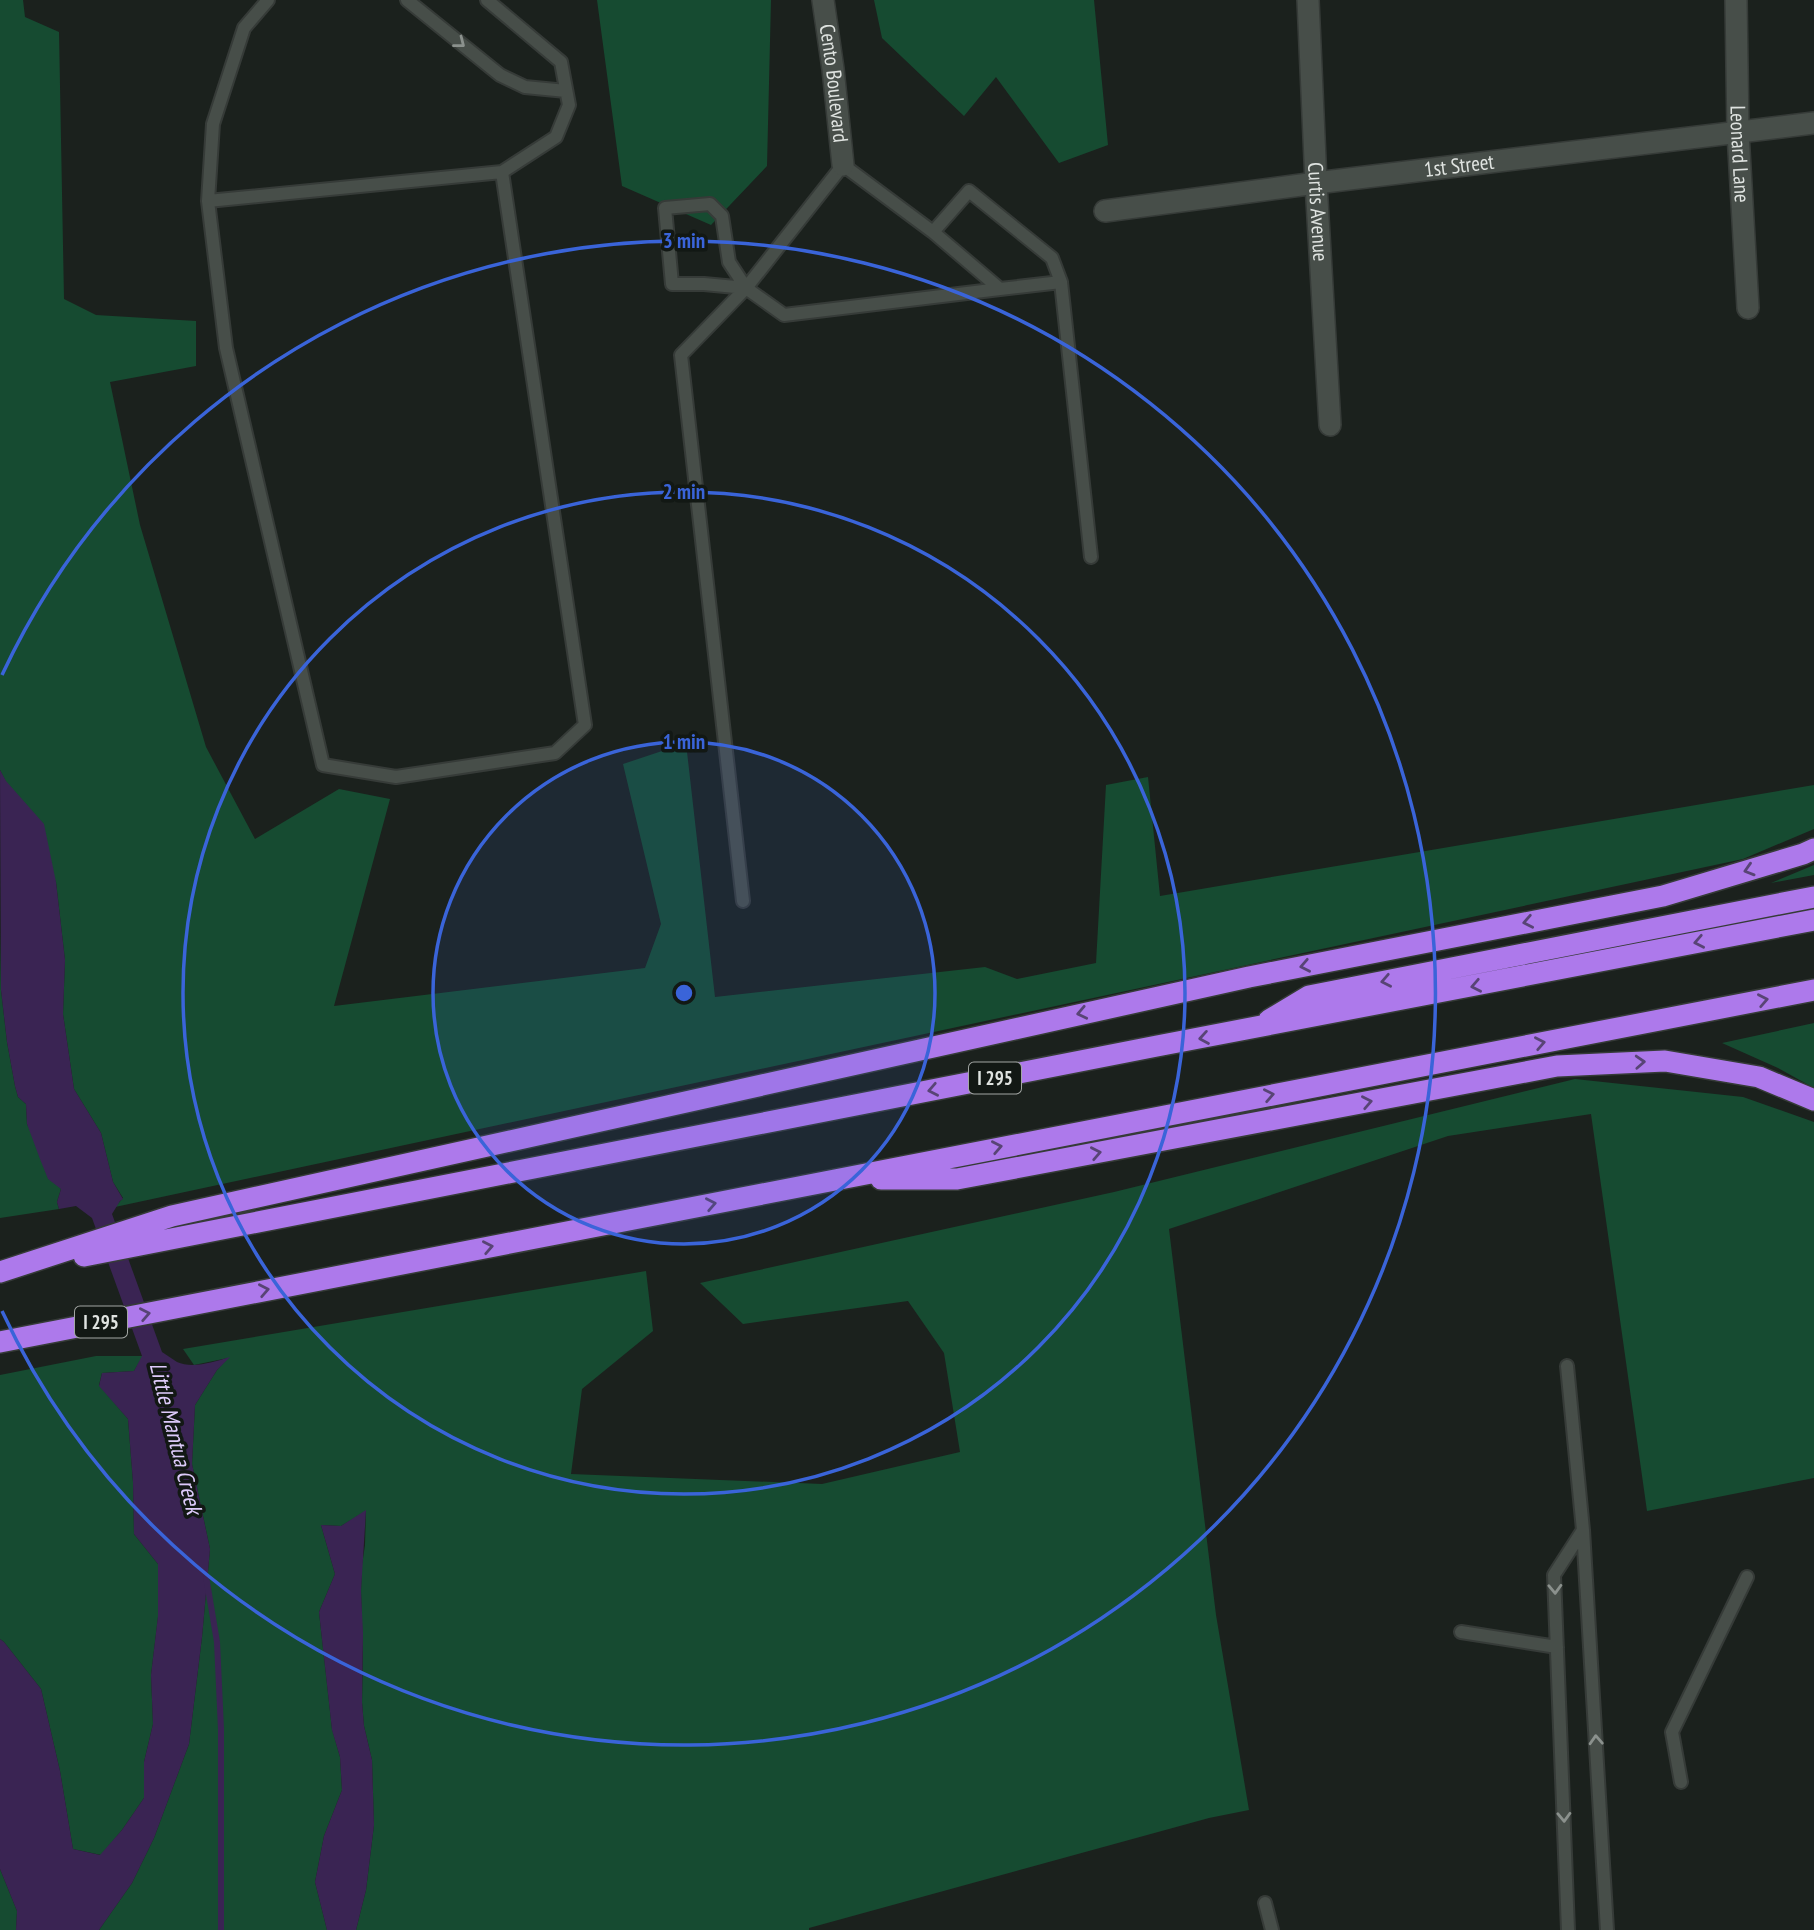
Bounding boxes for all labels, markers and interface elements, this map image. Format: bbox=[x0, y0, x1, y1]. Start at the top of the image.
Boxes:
street label: Cento Boulevard bbox=[814, 22, 855, 144]
one-way arrow bbox=[452, 35, 464, 48]
street label: Leonard Lane bbox=[1725, 105, 1756, 203]
street label: 1st Street bbox=[1423, 148, 1496, 183]
street label: Curtis Avenue bbox=[1302, 162, 1335, 262]
text: 3 min bbox=[663, 227, 705, 254]
text: 2 min bbox=[663, 478, 705, 505]
text: 1 min bbox=[663, 728, 705, 755]
one-way arrow bbox=[1743, 862, 1755, 877]
one-way arrow bbox=[1522, 914, 1534, 929]
one-way arrow bbox=[1693, 934, 1705, 949]
one-way arrow bbox=[1299, 957, 1311, 972]
one-way arrow bbox=[1380, 973, 1392, 988]
one-way arrow bbox=[1470, 977, 1482, 992]
centre of rings bbox=[672, 981, 696, 1005]
one-way arrow bbox=[1757, 993, 1769, 1008]
one-way arrow bbox=[1076, 1005, 1088, 1019]
one-way arrow bbox=[1198, 1029, 1210, 1044]
one-way arrow bbox=[1534, 1036, 1546, 1051]
one-way arrow bbox=[1635, 1055, 1646, 1070]
road number: I 295 bbox=[969, 1062, 1021, 1094]
one-way arrow bbox=[927, 1082, 939, 1097]
one-way arrow bbox=[1263, 1089, 1275, 1104]
one-way arrow bbox=[1361, 1095, 1373, 1110]
one-way arrow bbox=[991, 1141, 1003, 1156]
one-way arrow bbox=[1090, 1146, 1102, 1161]
one-way arrow bbox=[705, 1197, 717, 1212]
one-way arrow bbox=[482, 1240, 494, 1255]
one-way arrow bbox=[258, 1283, 270, 1298]
road number: I 295 bbox=[75, 1306, 127, 1338]
one-way arrow bbox=[139, 1307, 151, 1322]
water label: Little Mantua Creek bbox=[144, 1359, 210, 1520]
one-way arrow bbox=[1547, 1584, 1562, 1595]
one-way arrow bbox=[1588, 1734, 1603, 1745]
one-way arrow bbox=[1556, 1811, 1571, 1822]

